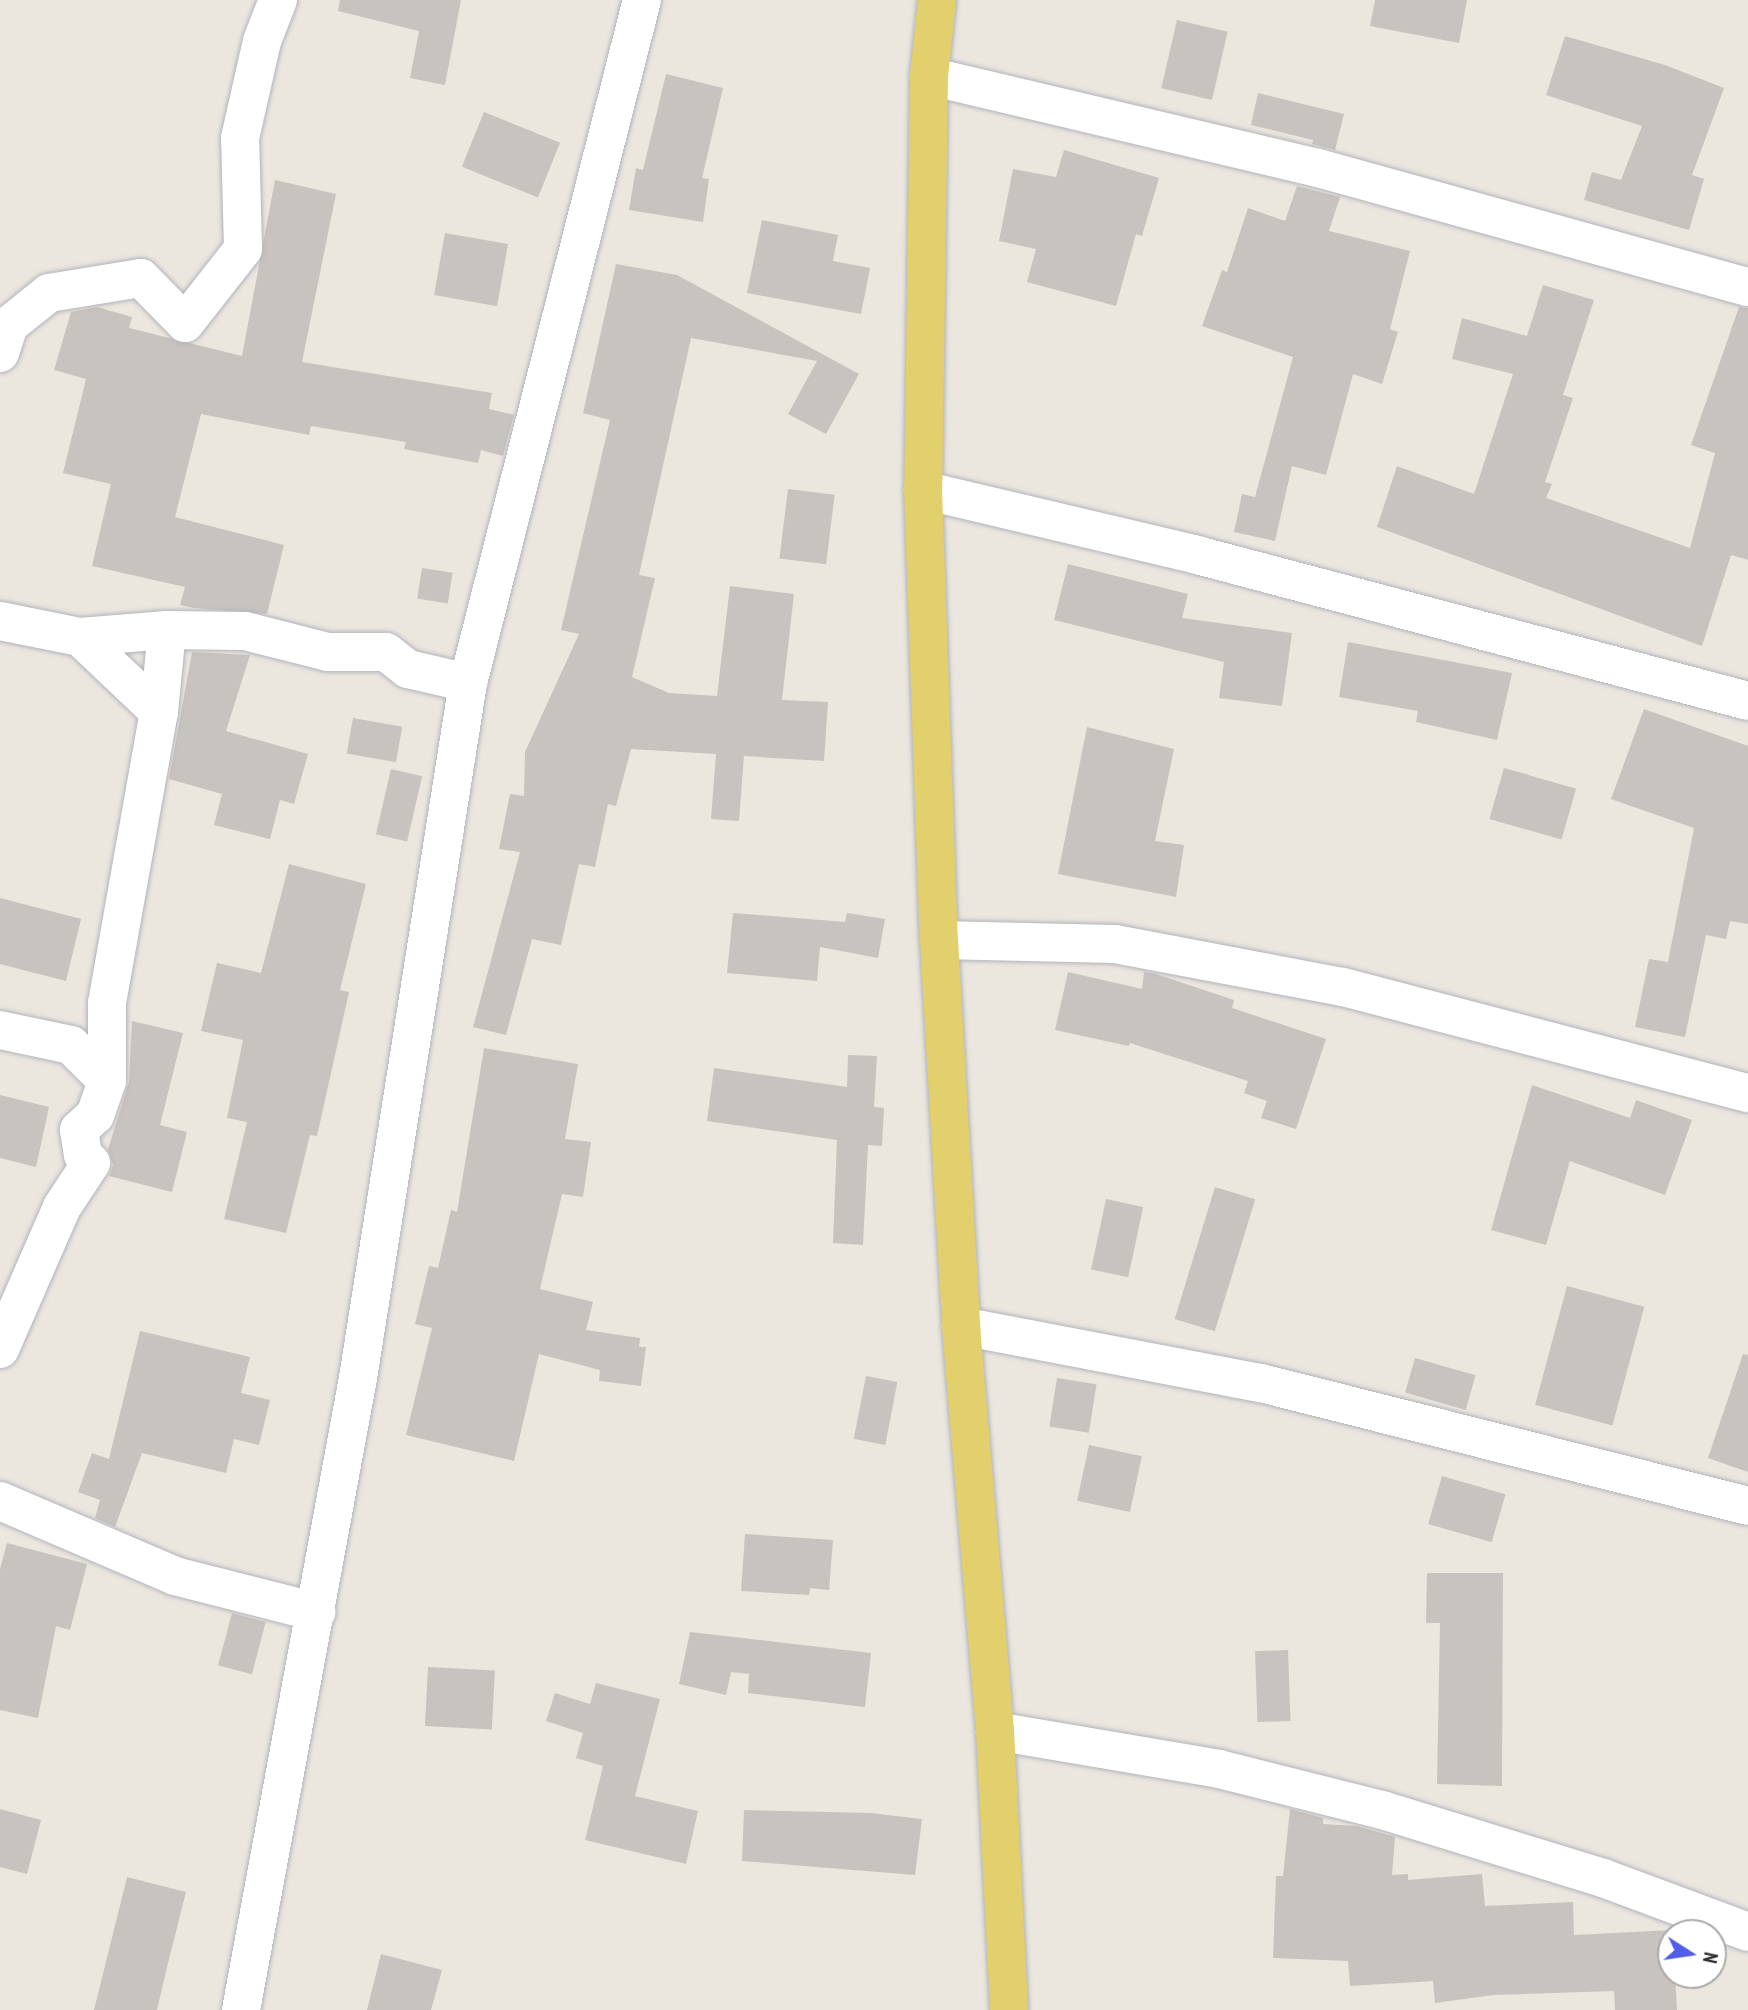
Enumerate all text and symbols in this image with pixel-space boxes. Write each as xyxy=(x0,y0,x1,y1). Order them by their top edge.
north arrow xyxy=(1657,1919,1727,1989)
text: N xyxy=(1698,1950,1723,1965)

